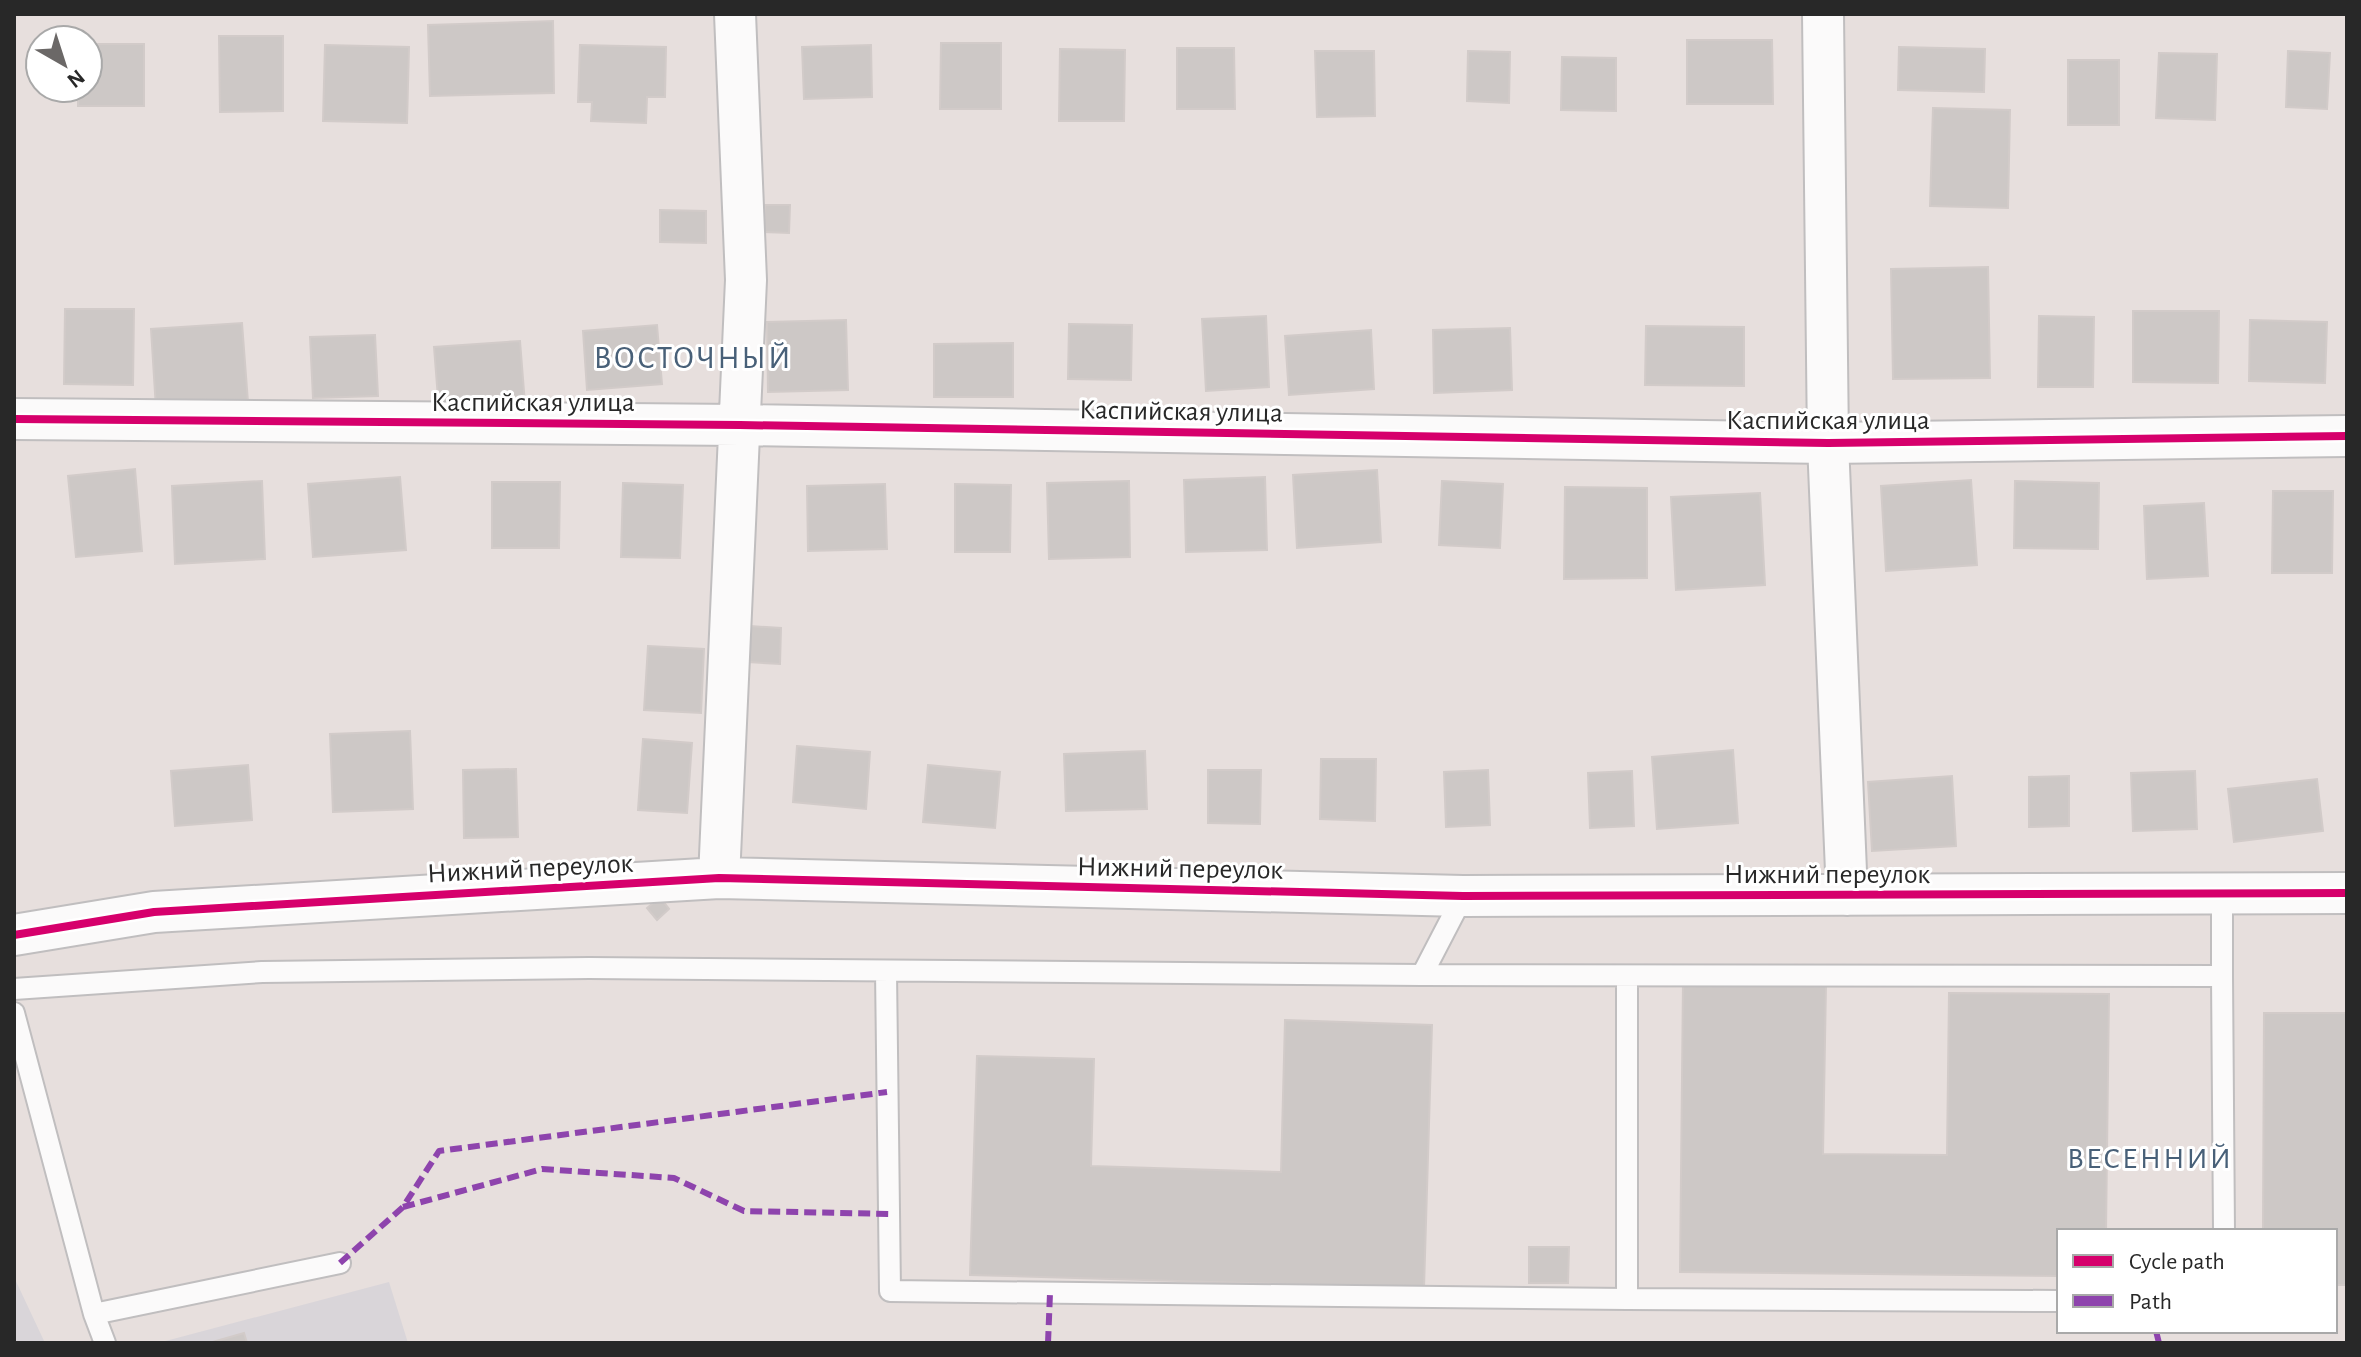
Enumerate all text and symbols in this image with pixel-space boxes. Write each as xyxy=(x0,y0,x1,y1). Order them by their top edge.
north arrow xyxy=(24,24,104,104)
text: N xyxy=(63,65,89,92)
district label: ВОСТОЧНЫЙ xyxy=(593,342,793,374)
street label: Каспийская улица xyxy=(431,389,635,417)
street label: Каспийская улица xyxy=(1079,396,1283,428)
street label: Каспийская улица xyxy=(1726,407,1930,435)
street label: Нижний переулок xyxy=(426,850,634,888)
street label: Нижний переулок xyxy=(1077,853,1284,885)
street label: Нижний переулок xyxy=(1724,861,1930,889)
district label: ВЕСЕННИЙ xyxy=(2067,1143,2233,1174)
legend xyxy=(2057,1229,2337,1333)
text: Cycle path xyxy=(2129,1250,2225,1274)
text: Path xyxy=(2129,1290,2172,1314)

